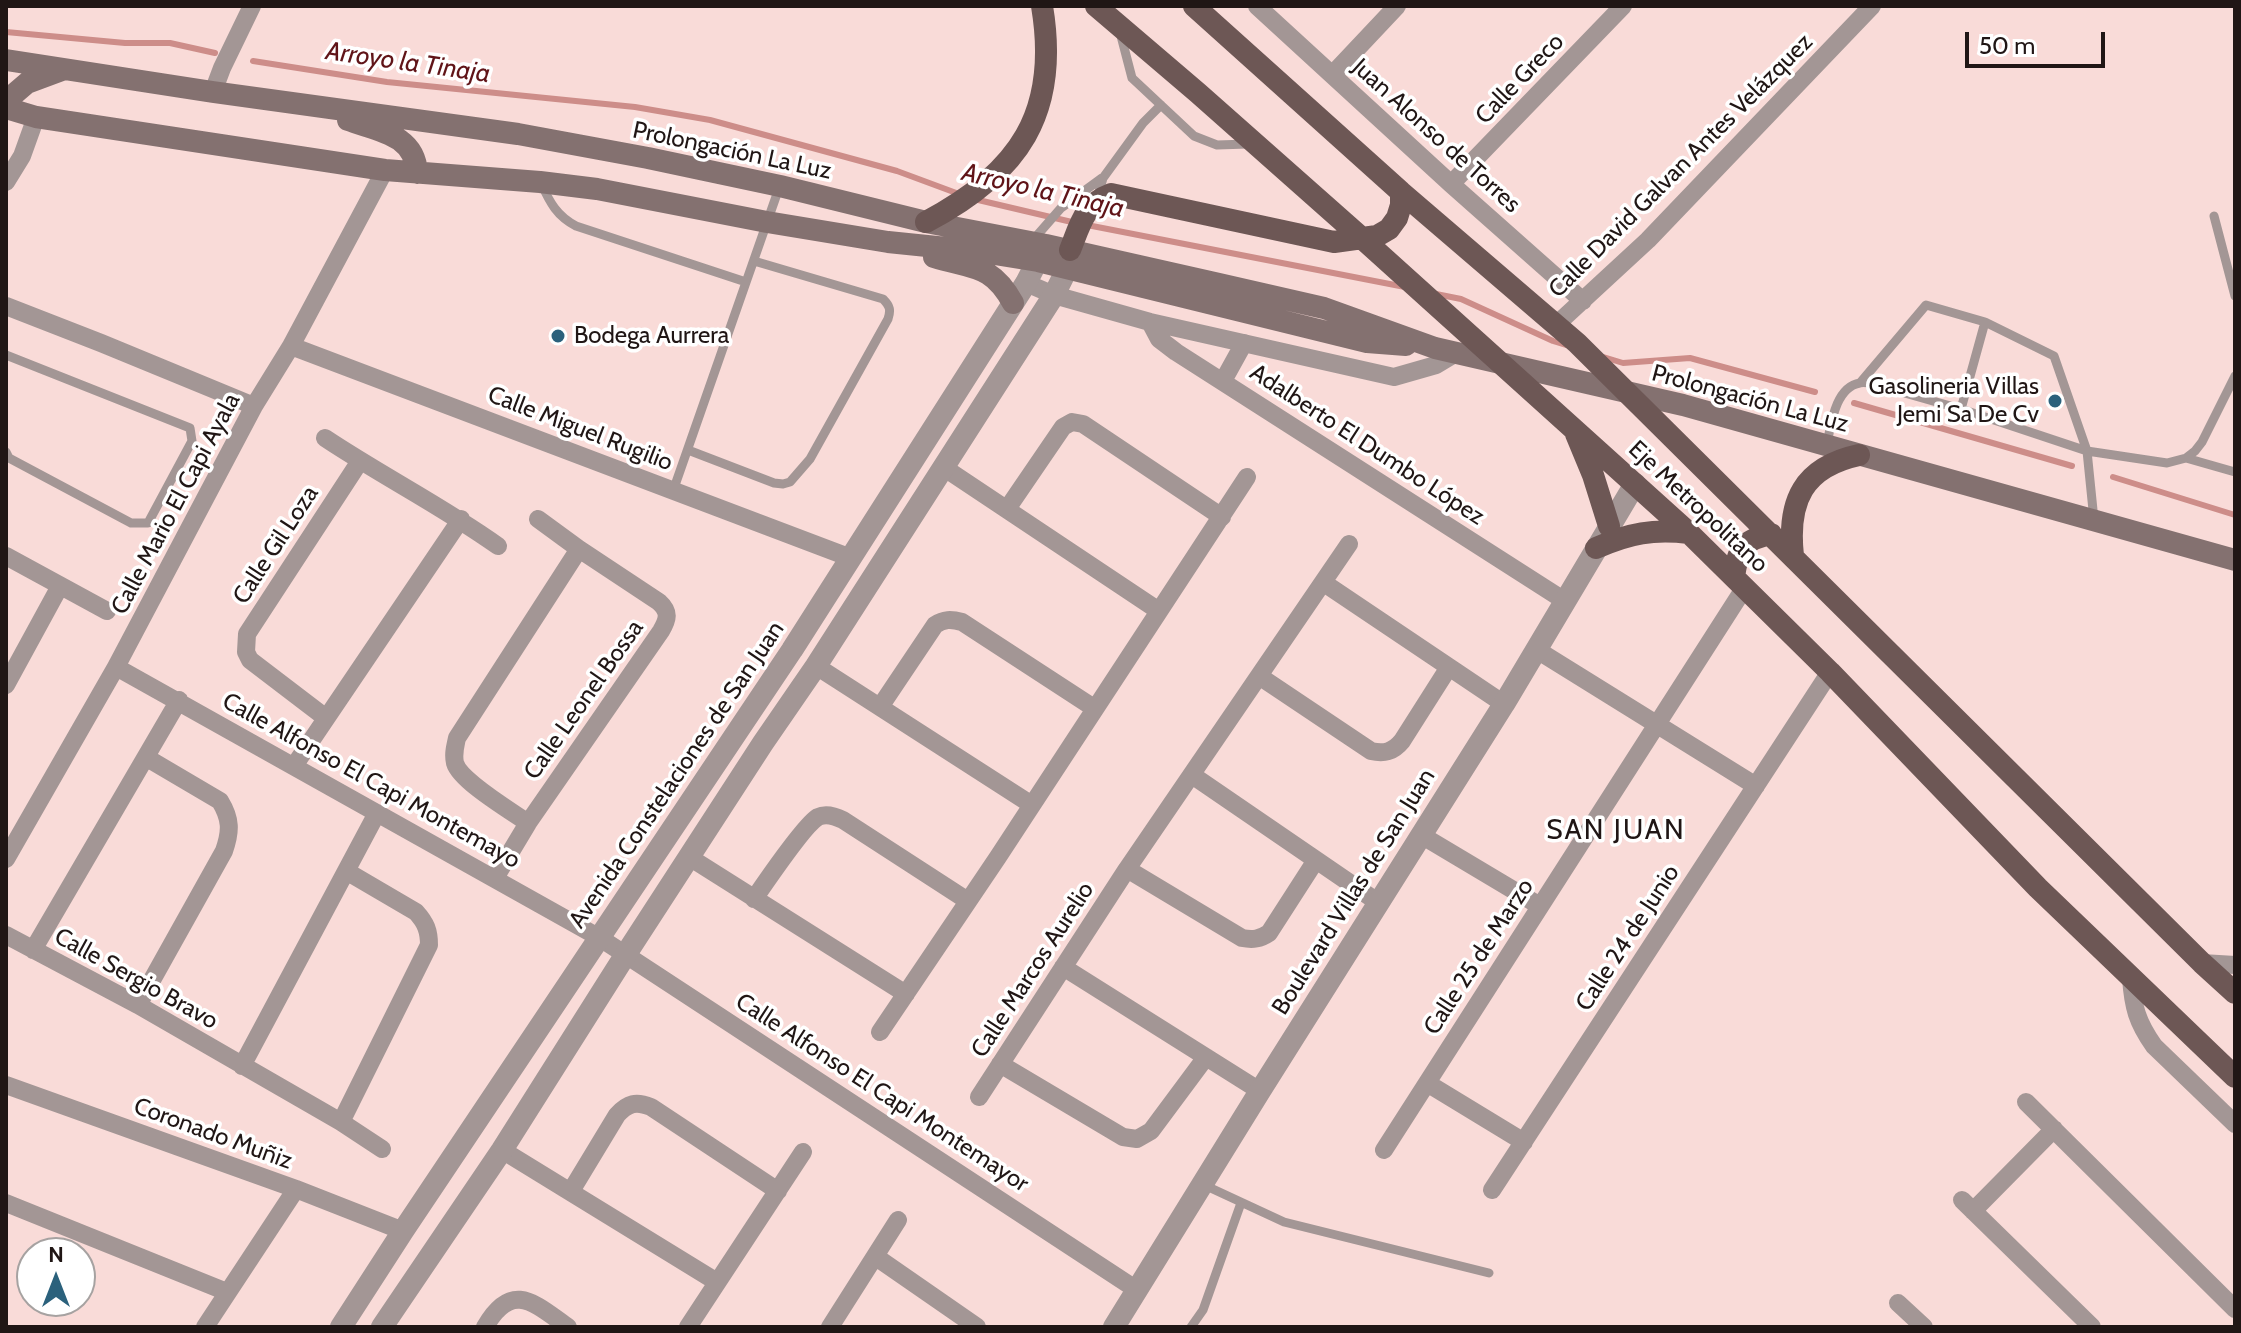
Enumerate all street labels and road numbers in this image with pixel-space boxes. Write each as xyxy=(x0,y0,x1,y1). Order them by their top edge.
street label: Calle Greco xyxy=(1470,28,1570,130)
street label: Calle David Galvan Antes Velázquez xyxy=(1543,28,1819,304)
street label: Juan Alonso de Torres xyxy=(1346,53,1526,219)
street label: Prolongación La Luz xyxy=(630,116,834,186)
street label: Adalberto El Dumbo López xyxy=(1244,358,1490,532)
street label: Prolongación La Luz xyxy=(1649,359,1851,439)
street label: Calle Miguel Rugilio xyxy=(484,381,676,477)
street label: Calle Mario El Capi Ayala xyxy=(105,388,247,620)
street label: Eje Metropolitano xyxy=(1622,435,1774,579)
street label: Calle Gil Loza xyxy=(227,481,325,609)
street label: Calle Leonel Bossa xyxy=(518,615,650,785)
street label: Avenida Constelaciones de San Juan xyxy=(563,616,791,934)
street label: Calle Alfonso El Capi Montemayo xyxy=(217,687,525,875)
street label: Boulevard Villas de San Juan xyxy=(1266,764,1442,1020)
street label: Calle 24 de Junio xyxy=(1570,860,1686,1016)
street label: Calle 25 de Marzo xyxy=(1418,874,1540,1040)
street label: Calle Marcos Aurelio xyxy=(966,877,1100,1063)
street label: Calle Sergio Bravo xyxy=(49,922,223,1036)
street label: Calle Alfonso El Capi Montemayor xyxy=(730,987,1034,1199)
street label: Coronado Muñiz xyxy=(130,1092,296,1176)

